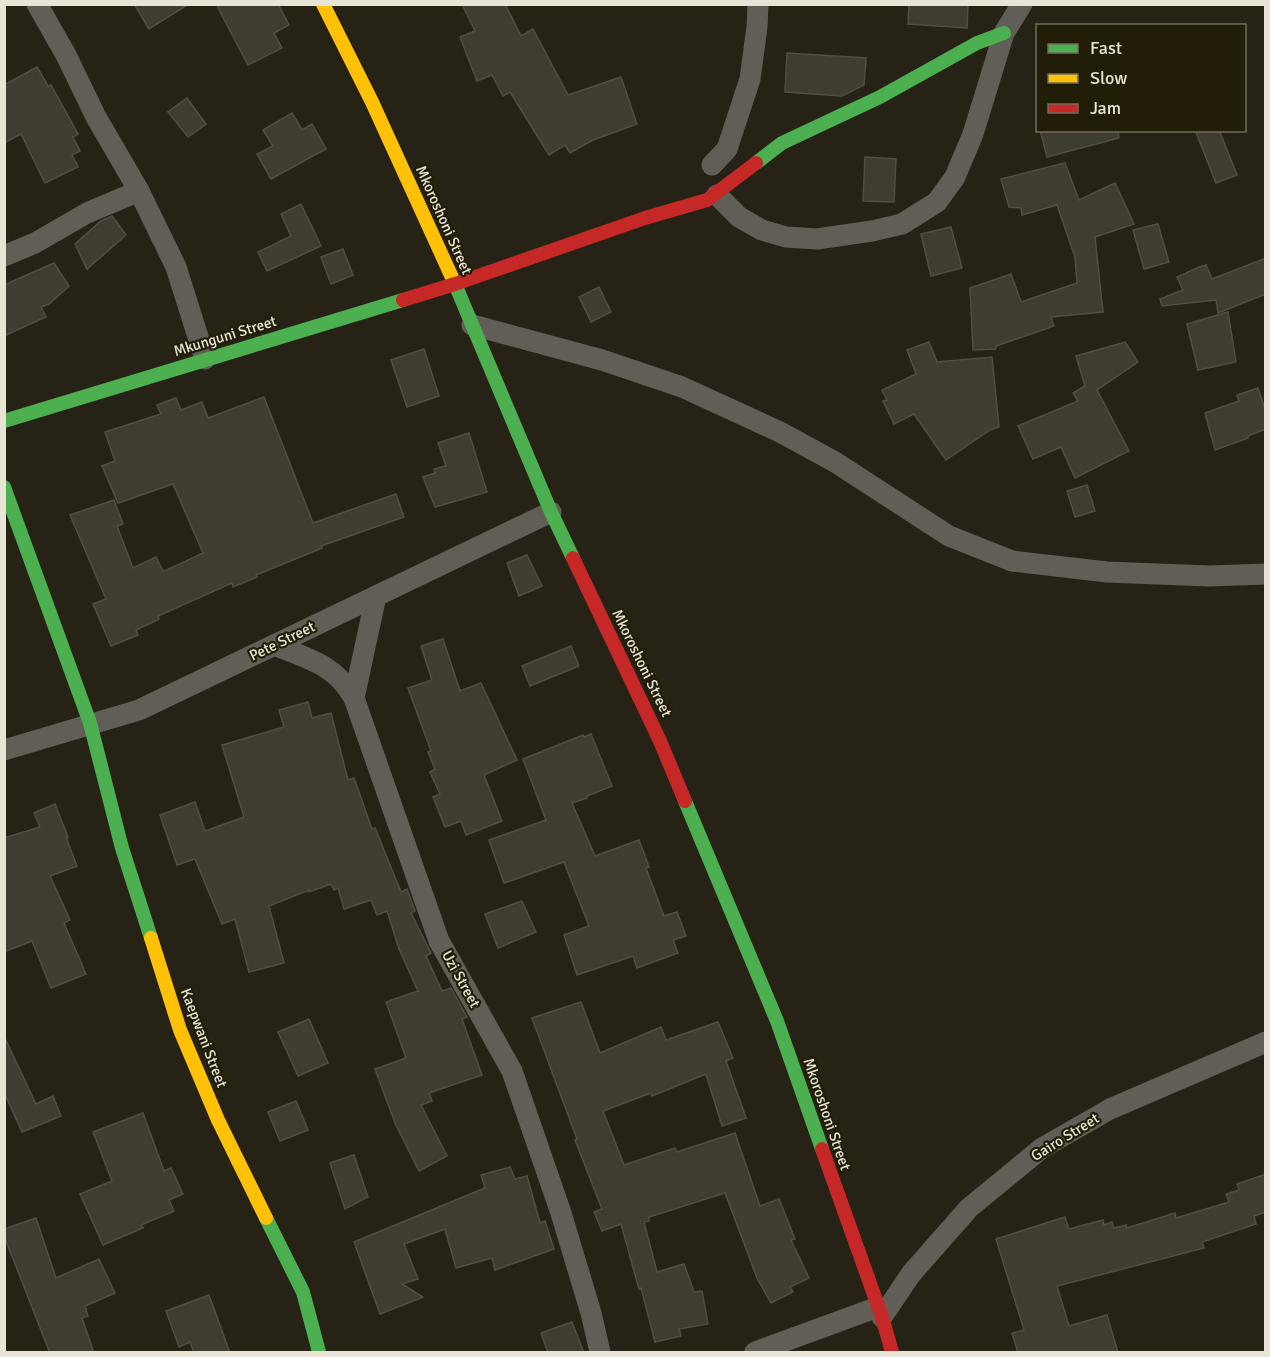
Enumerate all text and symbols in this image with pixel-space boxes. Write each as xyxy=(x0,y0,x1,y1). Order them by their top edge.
legend xyxy=(1036,24,1246,132)
text: Fast xyxy=(1090,37,1122,59)
text: Slow xyxy=(1090,67,1127,89)
text: Jam xyxy=(1090,97,1121,119)
street label: Mkoroshoni Street xyxy=(412,163,476,277)
street label: Mkunguni Street xyxy=(171,312,279,360)
street label: Mkoroshoni Street xyxy=(608,606,676,720)
street label: Pete Street xyxy=(246,617,318,665)
street label: Uzi Street xyxy=(438,947,484,1011)
street label: Kaepwani Street xyxy=(177,986,231,1090)
street label: Mkoroshoni Street xyxy=(799,1056,855,1172)
street label: Gairo Street xyxy=(1028,1109,1102,1165)

